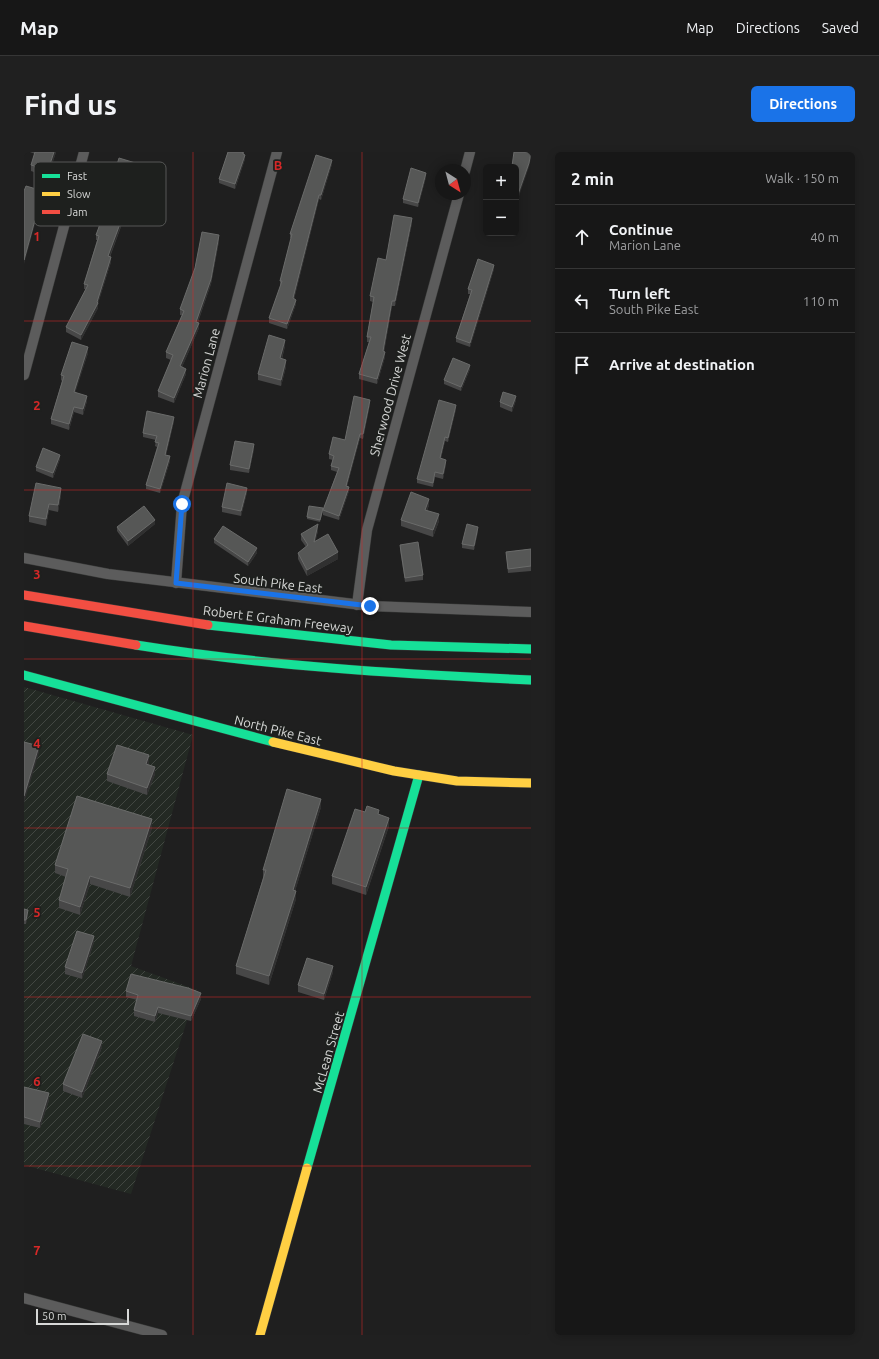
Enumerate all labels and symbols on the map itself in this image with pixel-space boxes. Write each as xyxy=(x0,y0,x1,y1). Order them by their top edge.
text: B xyxy=(274,158,283,172)
legend xyxy=(34,162,166,226)
north arrow xyxy=(435,164,471,200)
text: Fast xyxy=(67,170,88,182)
text: Slow xyxy=(67,188,91,200)
text: Jam xyxy=(67,206,88,218)
text: 1 xyxy=(33,229,41,243)
street label: Marion Lane xyxy=(190,326,222,400)
street label: Sherwood Drive West xyxy=(367,332,413,458)
text: 2 xyxy=(33,398,41,412)
route start xyxy=(173,495,191,513)
text: 3 xyxy=(33,567,41,581)
street label: South Pike East xyxy=(233,571,323,595)
route end xyxy=(361,597,379,615)
street label: Robert E Graham Freeway xyxy=(202,603,354,635)
street label: North Pike East xyxy=(233,712,323,748)
text: 4 xyxy=(33,736,41,750)
text: 5 xyxy=(33,905,41,919)
street label: McLean Street xyxy=(310,1009,346,1095)
text: 6 xyxy=(33,1074,41,1088)
text: 7 xyxy=(33,1243,41,1257)
scale bar xyxy=(36,1307,129,1326)

